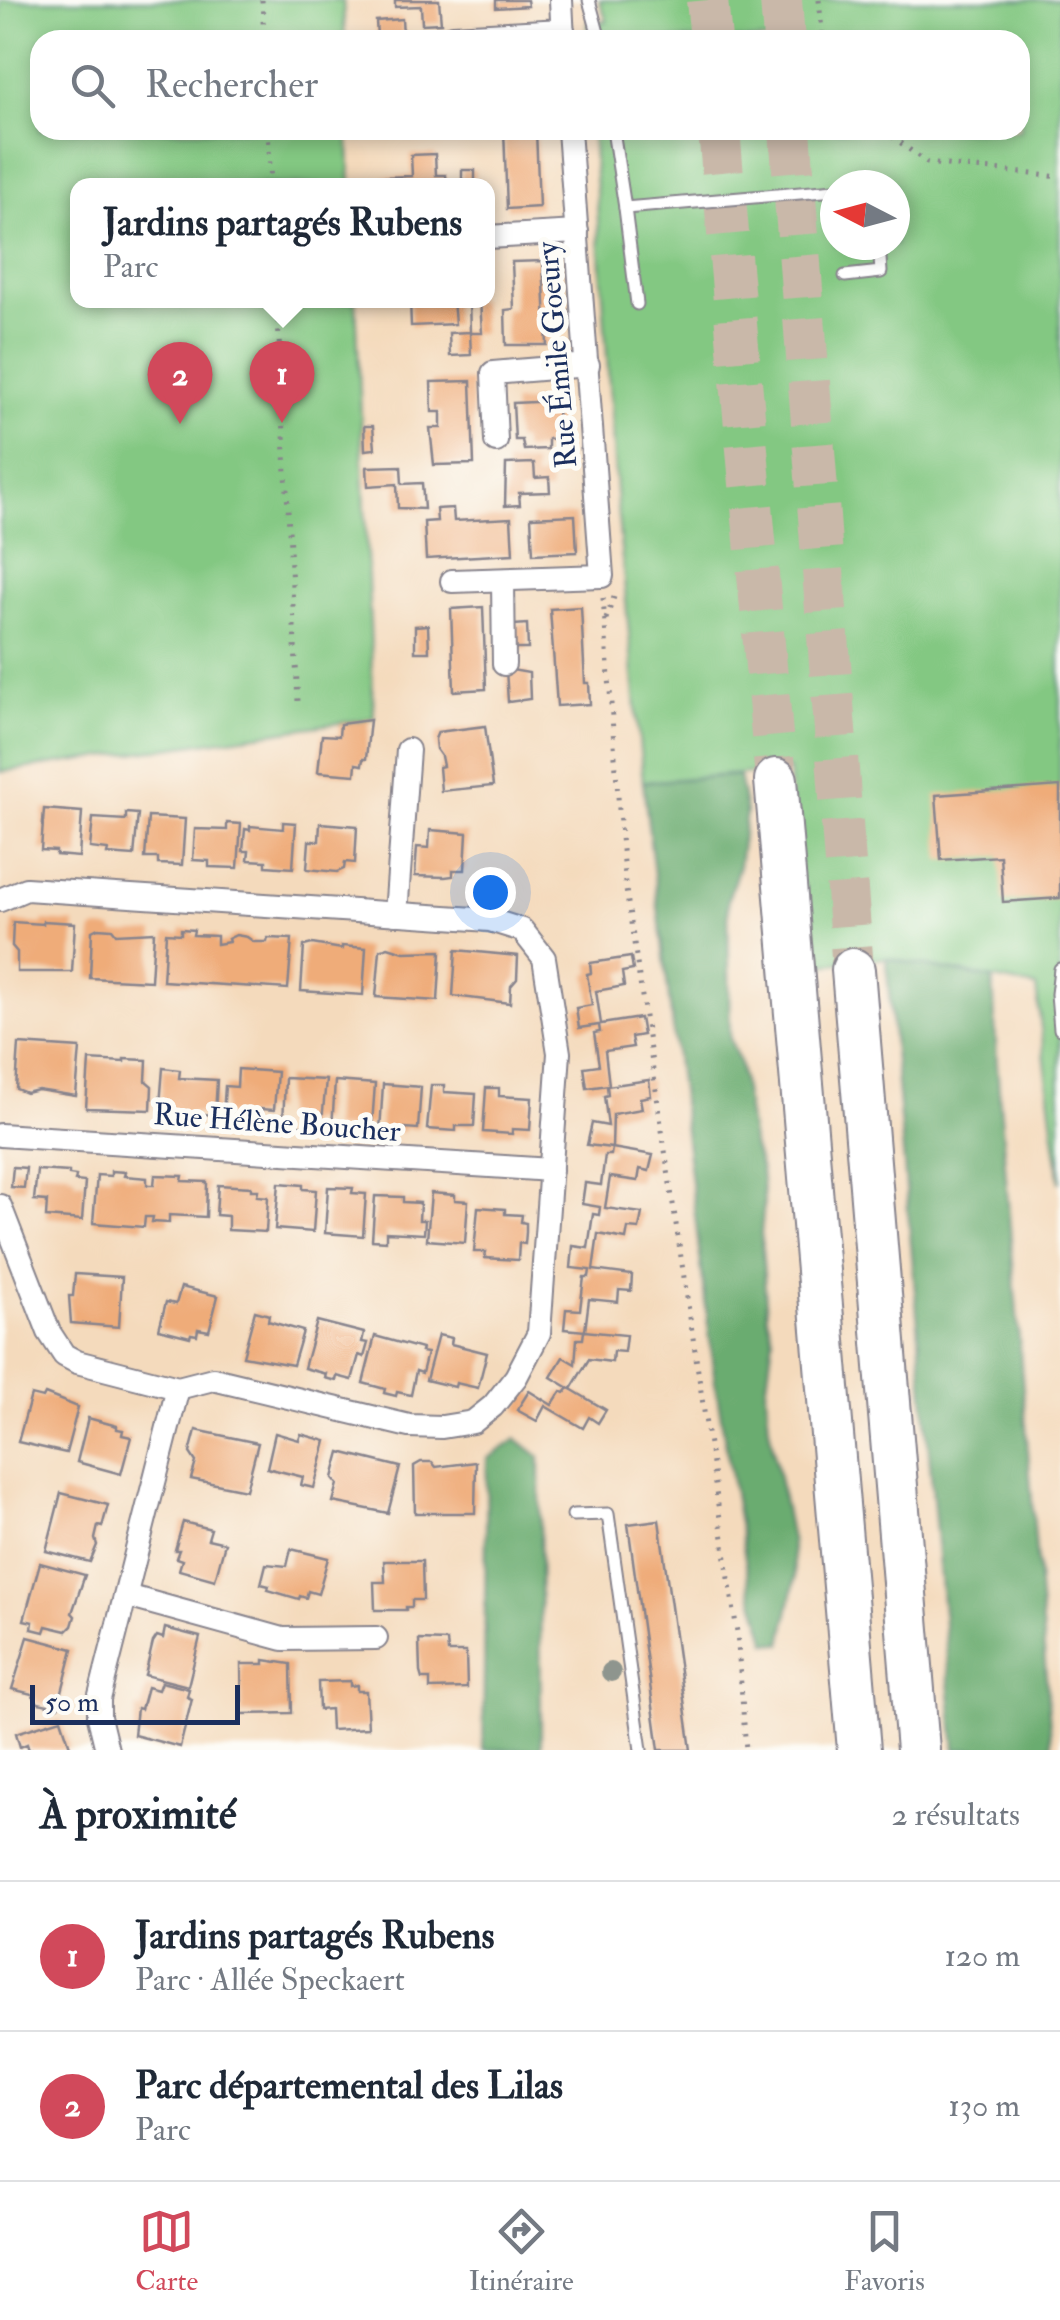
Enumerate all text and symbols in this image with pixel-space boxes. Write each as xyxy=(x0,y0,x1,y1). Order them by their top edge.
search box xyxy=(30,30,1030,140)
icon: search xyxy=(65,58,120,113)
text: Rechercher xyxy=(145,61,318,109)
north arrow xyxy=(820,170,910,260)
popup xyxy=(70,178,495,308)
text: Jardins partagés Rubens xyxy=(103,199,462,247)
street label: Rue Émile Goeury xyxy=(528,240,585,470)
text: Parc xyxy=(103,247,159,287)
pin: 1 xyxy=(250,340,314,423)
pin: 2 xyxy=(148,342,212,424)
your location xyxy=(465,867,516,918)
street label: Rue Hélène Boucher xyxy=(152,1096,402,1150)
scale bar xyxy=(30,1680,240,1724)
text: 50 m xyxy=(45,1685,99,1720)
text: À proximité xyxy=(40,1789,236,1841)
text: 2 résultats xyxy=(891,1795,1020,1835)
text: Jardins partagés Rubens xyxy=(135,1912,495,1960)
text: 1 xyxy=(67,1936,78,1976)
text: 120 m xyxy=(944,1936,1020,1976)
text: Parc · Allée Speckaert xyxy=(135,1960,405,2000)
text: Parc départemental des Lilas xyxy=(135,2062,563,2110)
text: 2 xyxy=(64,2086,81,2126)
text: 130 m xyxy=(948,2086,1020,2126)
text: Parc xyxy=(135,2110,191,2150)
tab: Carte xyxy=(135,2204,198,2299)
tab: Itinéraire xyxy=(469,2204,574,2299)
tab: Favoris xyxy=(844,2204,925,2299)

